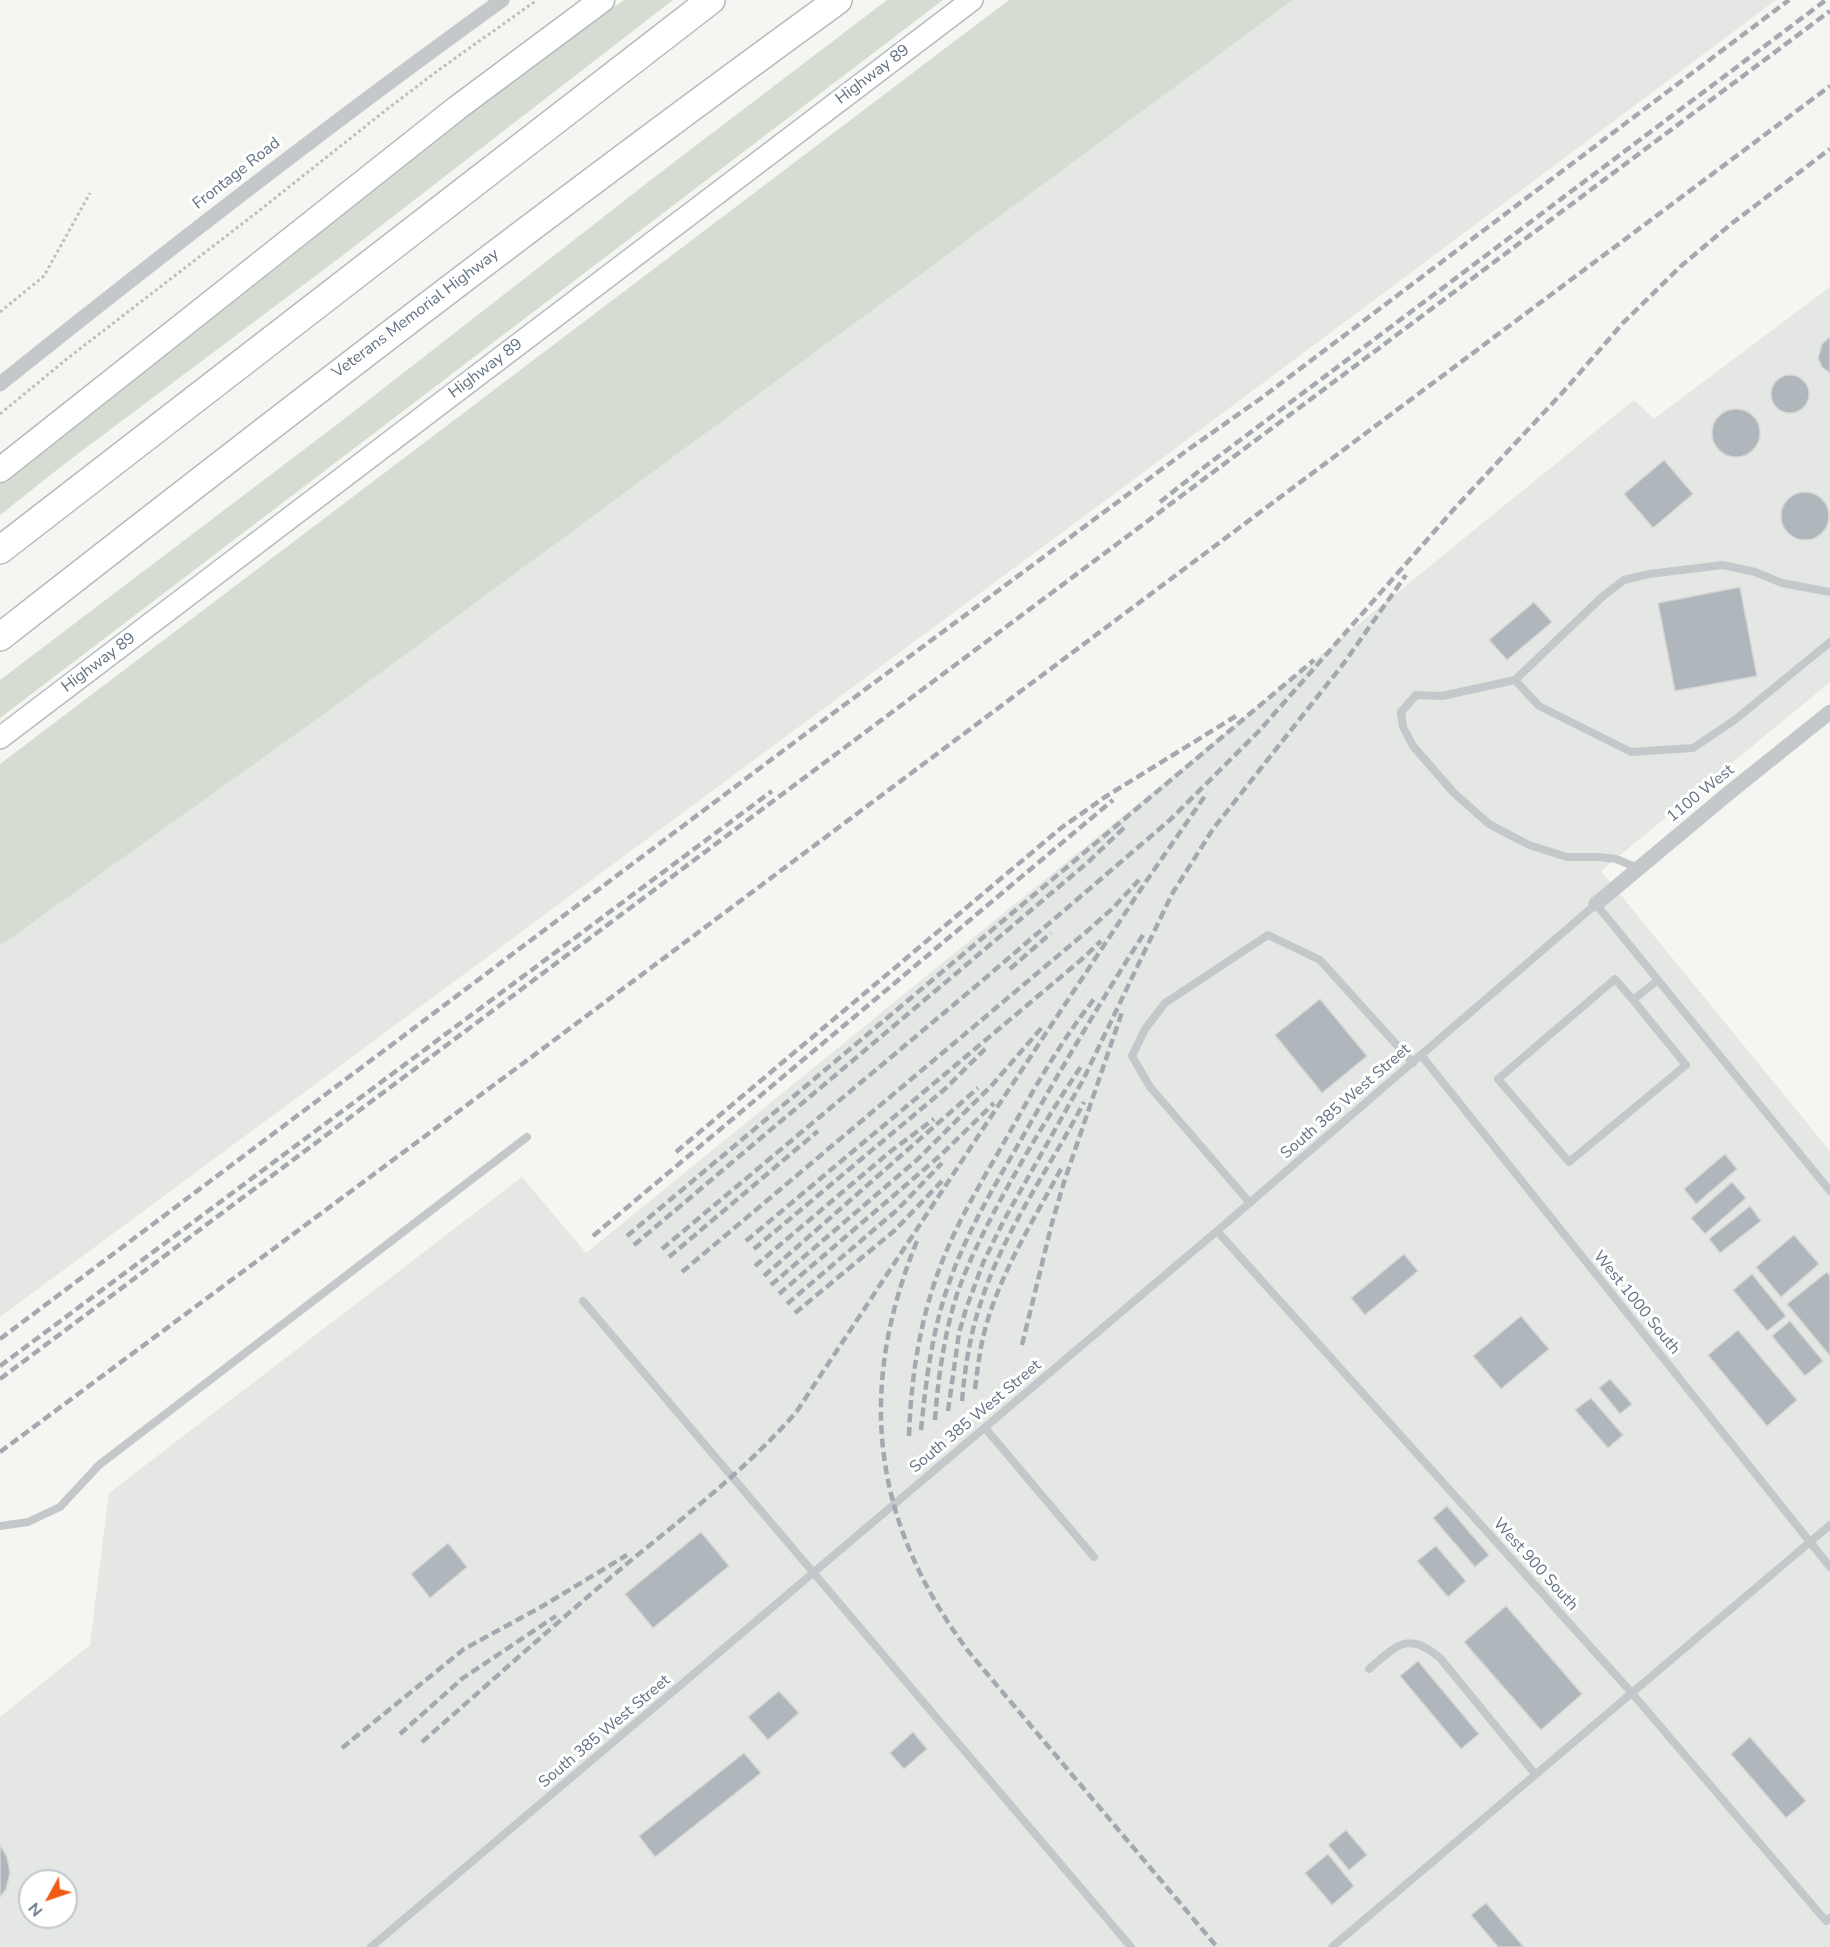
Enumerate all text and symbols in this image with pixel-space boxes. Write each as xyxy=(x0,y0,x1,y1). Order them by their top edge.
street label: Highway 89 xyxy=(832,41,914,109)
street label: Frontage Road xyxy=(190,134,284,214)
street label: Veterans Memorial Highway xyxy=(329,245,503,383)
street label: Highway 89 xyxy=(445,335,527,403)
street label: Highway 89 xyxy=(58,629,140,697)
street label: 1100 West xyxy=(1664,761,1738,827)
street label: South 385 West Street xyxy=(1277,1040,1415,1164)
street label: West 1000 South xyxy=(1588,1247,1684,1359)
street label: South 385 West Street xyxy=(906,1356,1046,1478)
street label: West 900 South xyxy=(1488,1515,1582,1615)
street label: South 385 West Street xyxy=(535,1671,675,1793)
north arrow xyxy=(18,1869,78,1929)
text: N xyxy=(23,1898,48,1921)

